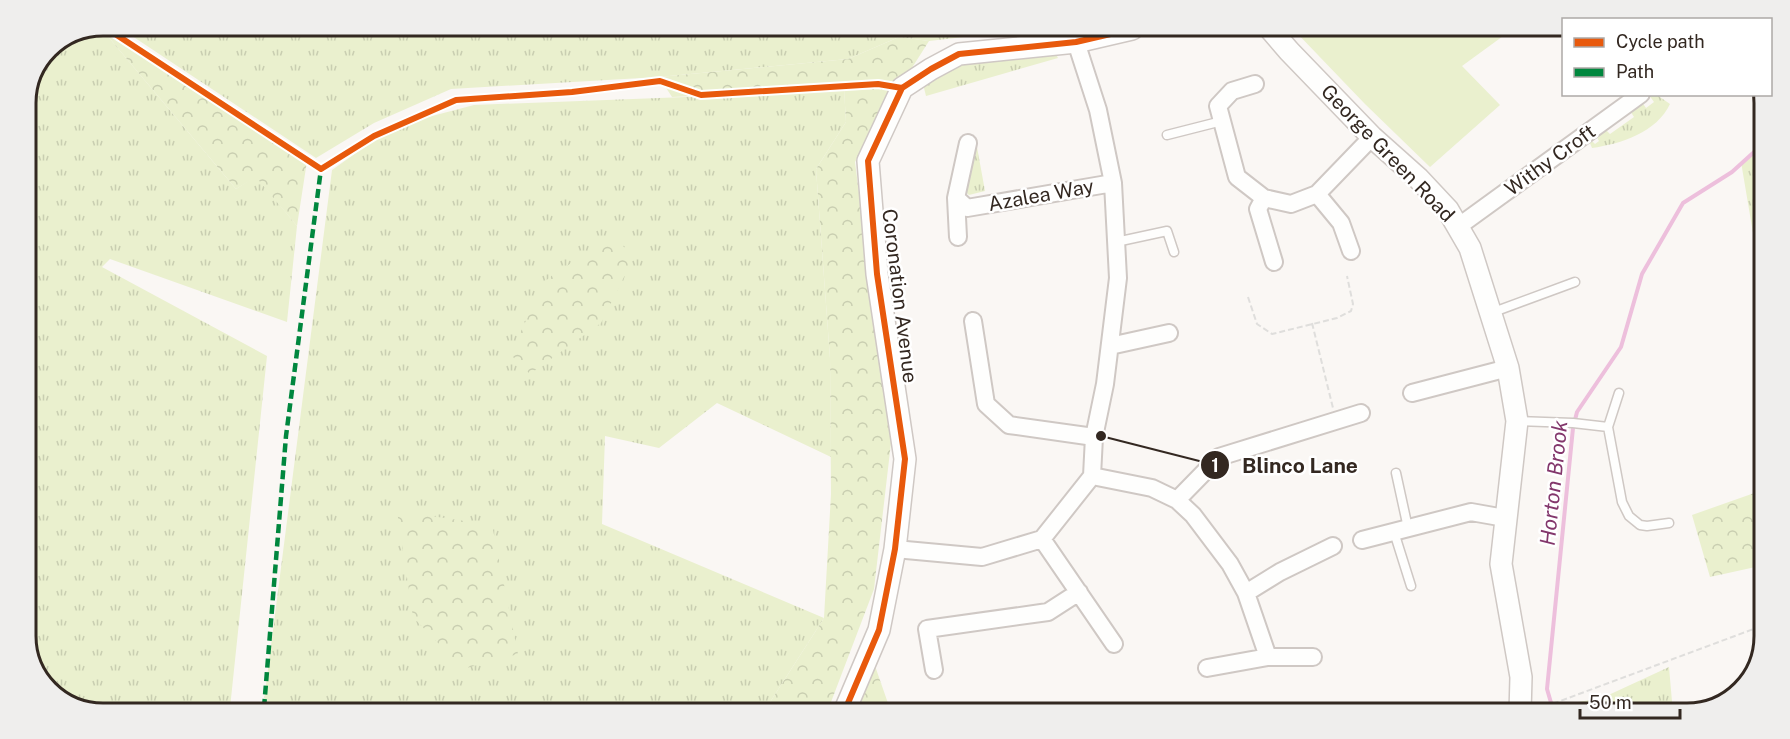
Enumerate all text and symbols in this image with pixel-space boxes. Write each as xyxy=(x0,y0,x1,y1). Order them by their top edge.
legend xyxy=(1562,18,1772,96)
text: Cycle path xyxy=(1616,31,1705,52)
text: Path xyxy=(1616,61,1654,82)
street label: George Green Road xyxy=(1316,79,1460,227)
street label: Withy Croft xyxy=(1500,119,1600,201)
street label: Azalea Way xyxy=(986,174,1096,216)
street label: Coronation Avenue xyxy=(877,208,923,384)
water label: Horton Brook xyxy=(1535,419,1573,547)
callout: Blinco Lane xyxy=(1200,446,1370,485)
text: Blinco Lane xyxy=(1242,453,1358,478)
text: 1 xyxy=(1211,455,1219,476)
scale bar xyxy=(1580,682,1680,720)
text: 50 m xyxy=(1589,692,1632,713)

